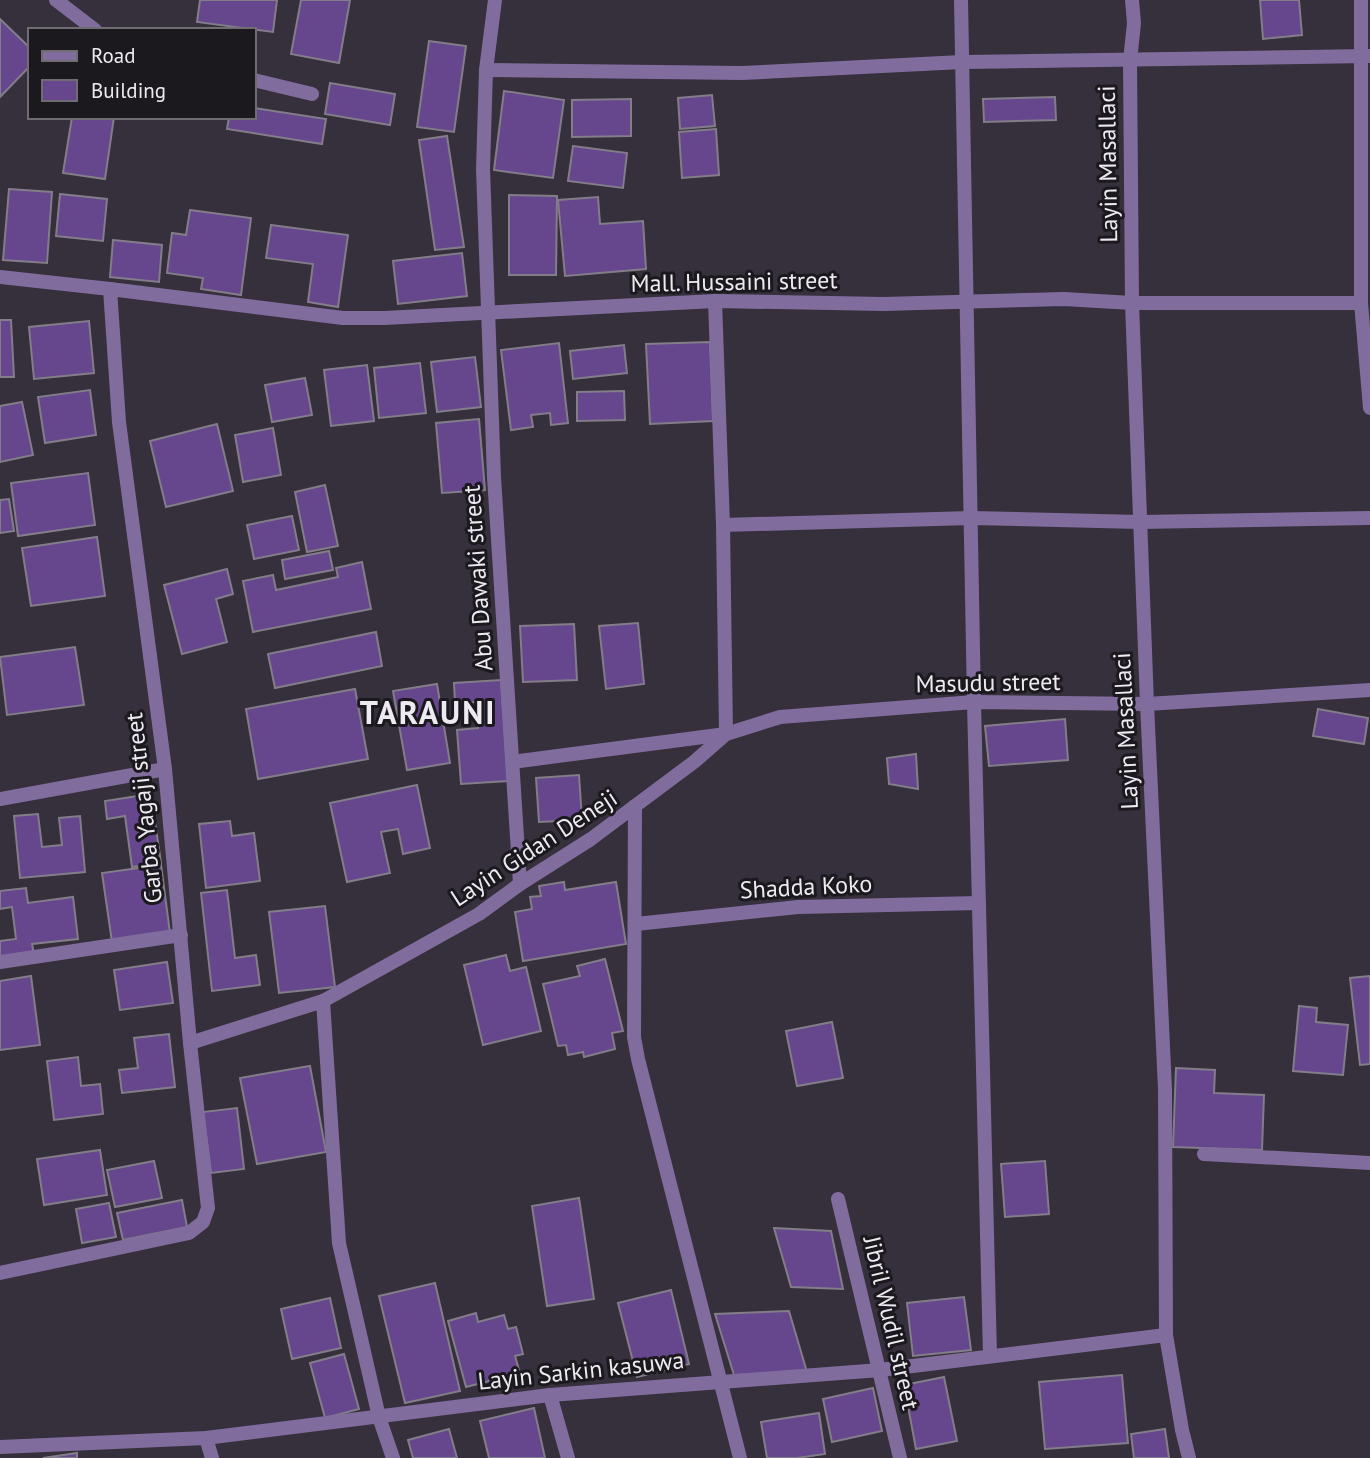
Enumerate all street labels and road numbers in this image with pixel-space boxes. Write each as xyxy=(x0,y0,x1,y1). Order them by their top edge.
street label: Layin Masallaci xyxy=(1091,85,1124,243)
street label: Mall. Hussaini street xyxy=(630,264,838,299)
street label: Abu Dawaki street xyxy=(456,484,499,672)
street label: Layin Masallaci xyxy=(1106,652,1145,810)
street label: Masudu street xyxy=(915,666,1061,699)
street label: Garba Yagaji street xyxy=(118,711,169,905)
street label: Layin Gidan Deneji xyxy=(445,782,623,913)
street label: Shadda Koko xyxy=(739,868,873,905)
street label: Jibril Wudil street xyxy=(856,1232,927,1413)
street label: Layin Sarkin kasuwa xyxy=(476,1344,686,1397)

